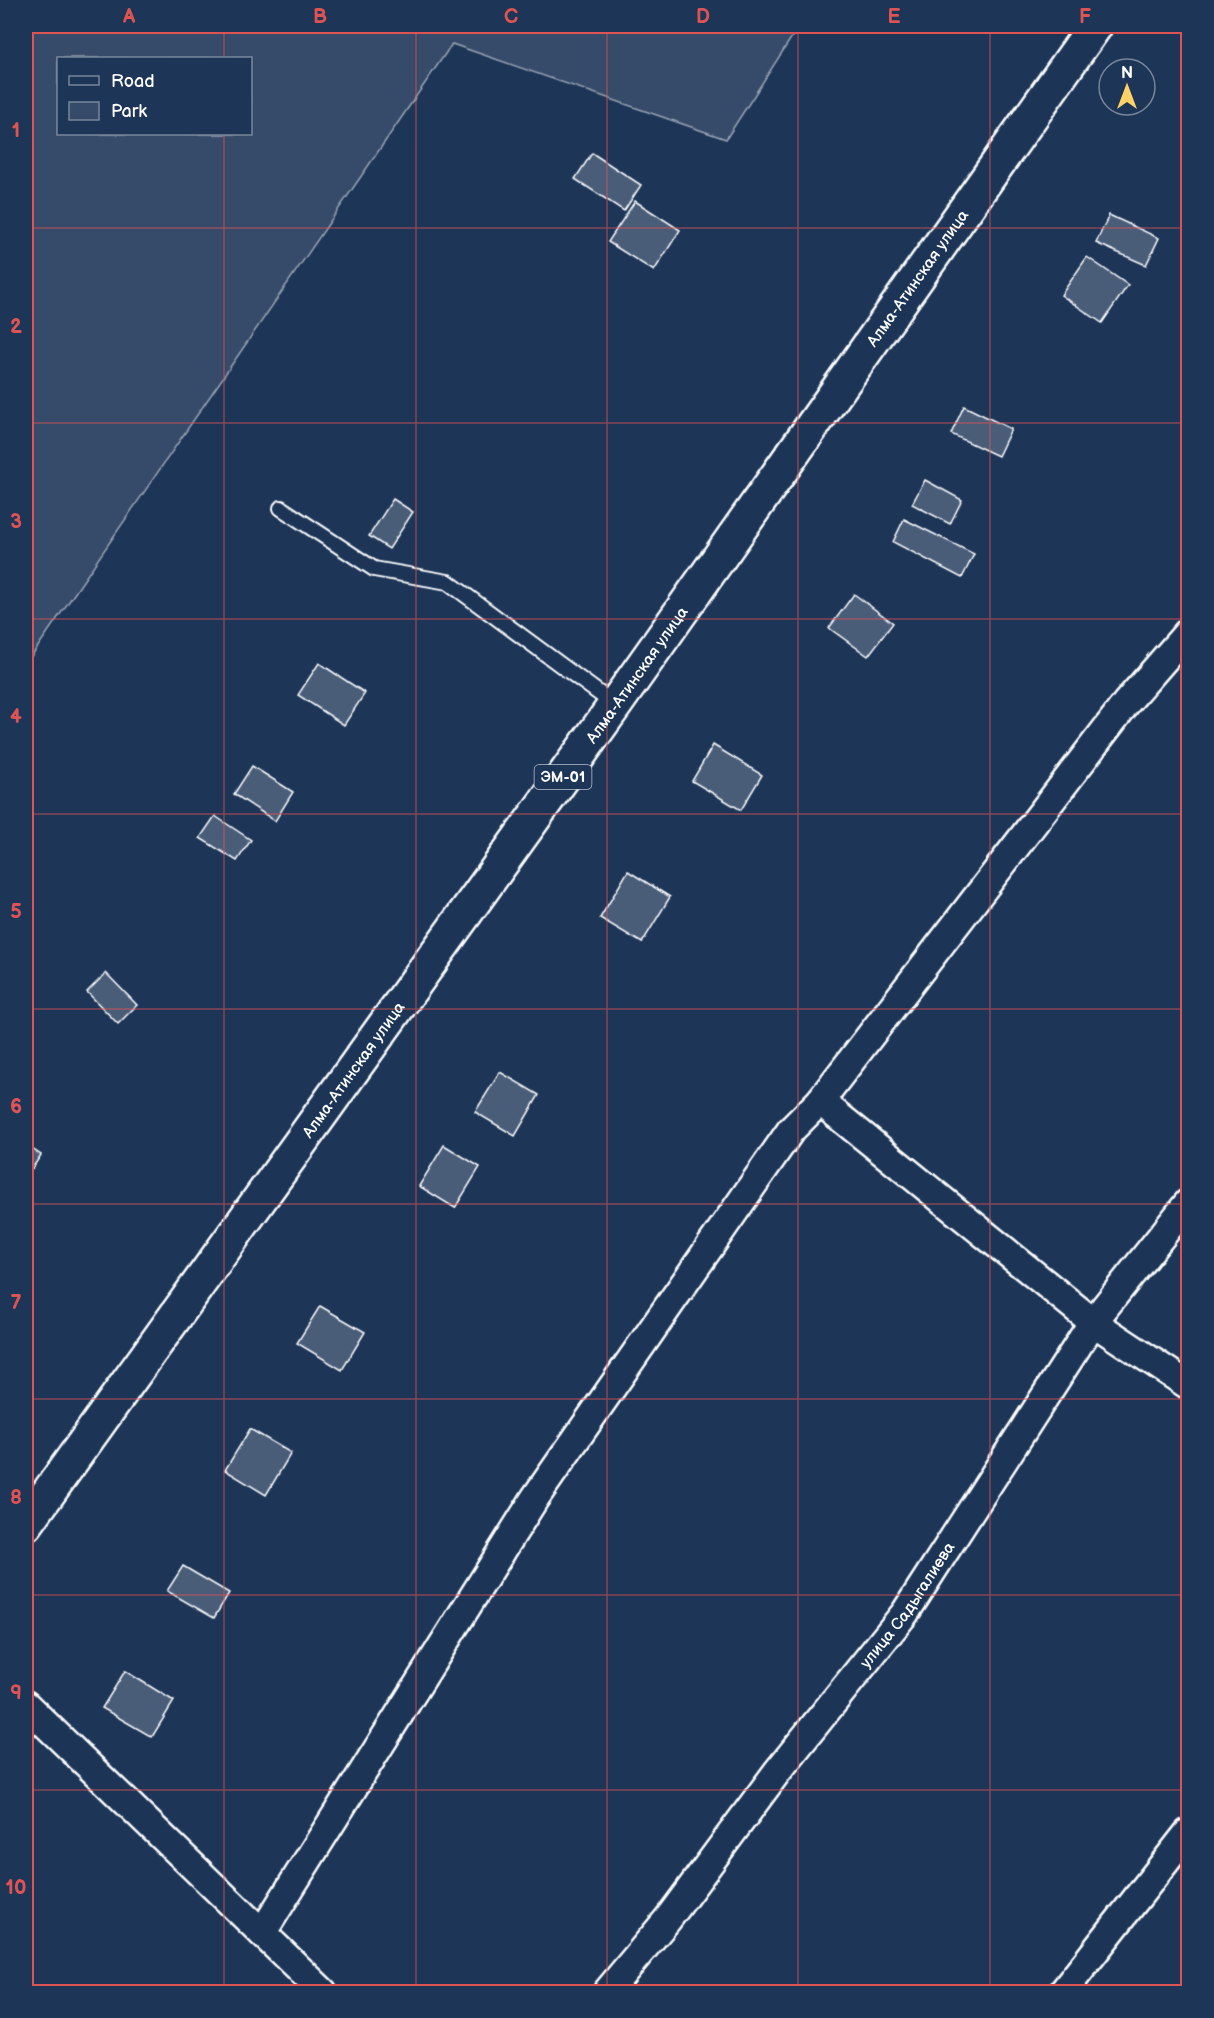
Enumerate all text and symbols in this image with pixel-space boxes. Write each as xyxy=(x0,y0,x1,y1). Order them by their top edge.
text: A xyxy=(122,5,136,29)
text: B xyxy=(313,5,327,29)
text: C xyxy=(504,5,518,29)
text: D xyxy=(696,5,710,29)
text: E xyxy=(888,5,901,29)
text: F xyxy=(1079,5,1091,29)
legend xyxy=(57,57,252,135)
north arrow xyxy=(1097,57,1157,117)
text: N xyxy=(1121,64,1133,83)
text: Road xyxy=(111,71,155,92)
text: Park xyxy=(111,101,147,122)
text: 1 xyxy=(12,119,20,143)
street label: Алма-Атинская улица xyxy=(863,206,973,351)
text: 2 xyxy=(10,315,22,339)
text: 3 xyxy=(10,510,22,534)
street label: Алма-Атинская улица xyxy=(582,603,693,748)
text: 4 xyxy=(10,705,22,729)
road number: ЭМ-01 xyxy=(534,765,592,789)
text: 5 xyxy=(10,900,22,924)
street label: Алма-Атинская улица xyxy=(298,998,410,1143)
text: 6 xyxy=(10,1095,22,1119)
text: 7 xyxy=(10,1291,22,1315)
text: 8 xyxy=(10,1486,22,1510)
street label: улица Садыгалиева xyxy=(856,1539,960,1672)
text: 9 xyxy=(10,1681,22,1705)
text: 10 xyxy=(6,1876,26,1900)

